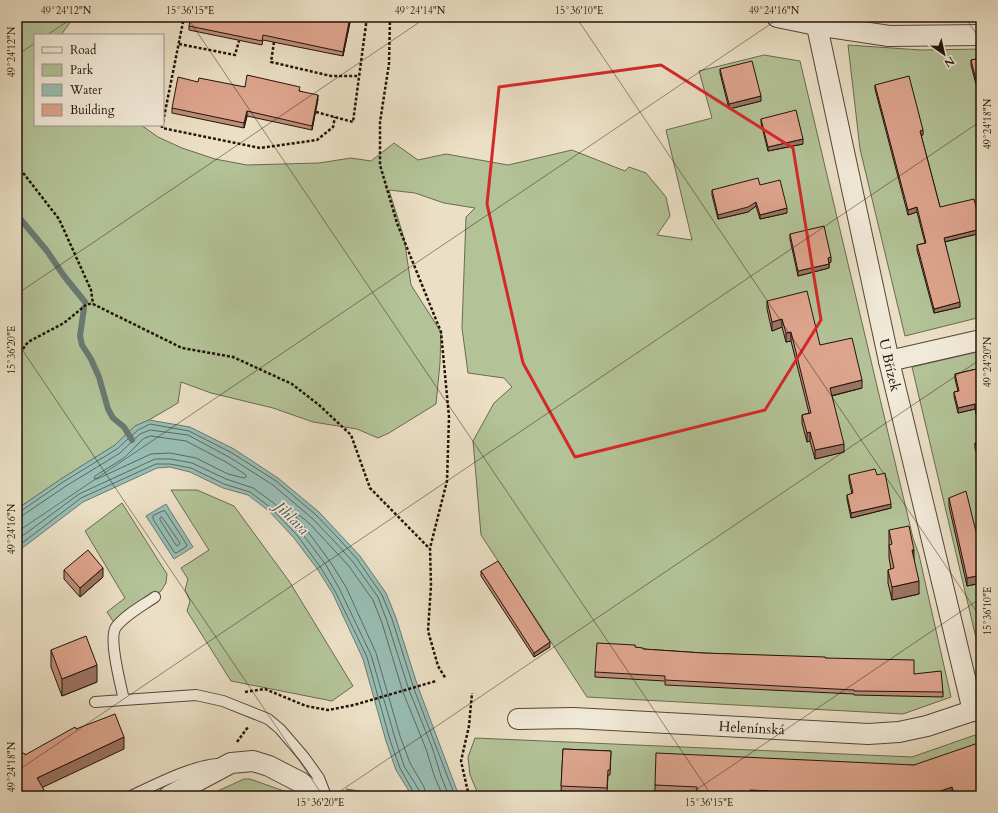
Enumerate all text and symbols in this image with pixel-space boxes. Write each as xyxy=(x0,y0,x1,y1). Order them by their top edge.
text: 49°24'12"N xyxy=(41,4,92,18)
text: 15°36'15"E xyxy=(166,4,214,18)
text: 49°24'14"N xyxy=(395,4,446,18)
text: 15°36'10"E xyxy=(555,4,603,18)
text: 49°24'16"N xyxy=(749,4,800,18)
text: 49°24'12"N xyxy=(5,26,19,77)
legend xyxy=(34,34,164,126)
north arrow xyxy=(924,34,964,74)
text: Road xyxy=(70,42,97,58)
text: N xyxy=(941,53,957,71)
text: Park xyxy=(70,62,94,78)
text: Water xyxy=(69,82,103,98)
text: 49°24'18"N xyxy=(981,98,995,149)
text: Building xyxy=(70,102,115,118)
text: 15°36'20"E xyxy=(5,326,19,374)
text: 49°24'20"N xyxy=(981,336,995,387)
street label: U Břízek xyxy=(874,337,905,394)
water label: Jihlava xyxy=(268,494,313,539)
text: 49°24'16"N xyxy=(5,503,19,554)
text: 15°36'10"E xyxy=(981,587,995,635)
street label: Helenínská xyxy=(718,717,785,739)
text: 49°24'18"N xyxy=(5,741,19,792)
text: 15°36'20"E xyxy=(296,796,344,810)
text: 15°36'15"E xyxy=(685,796,733,810)

